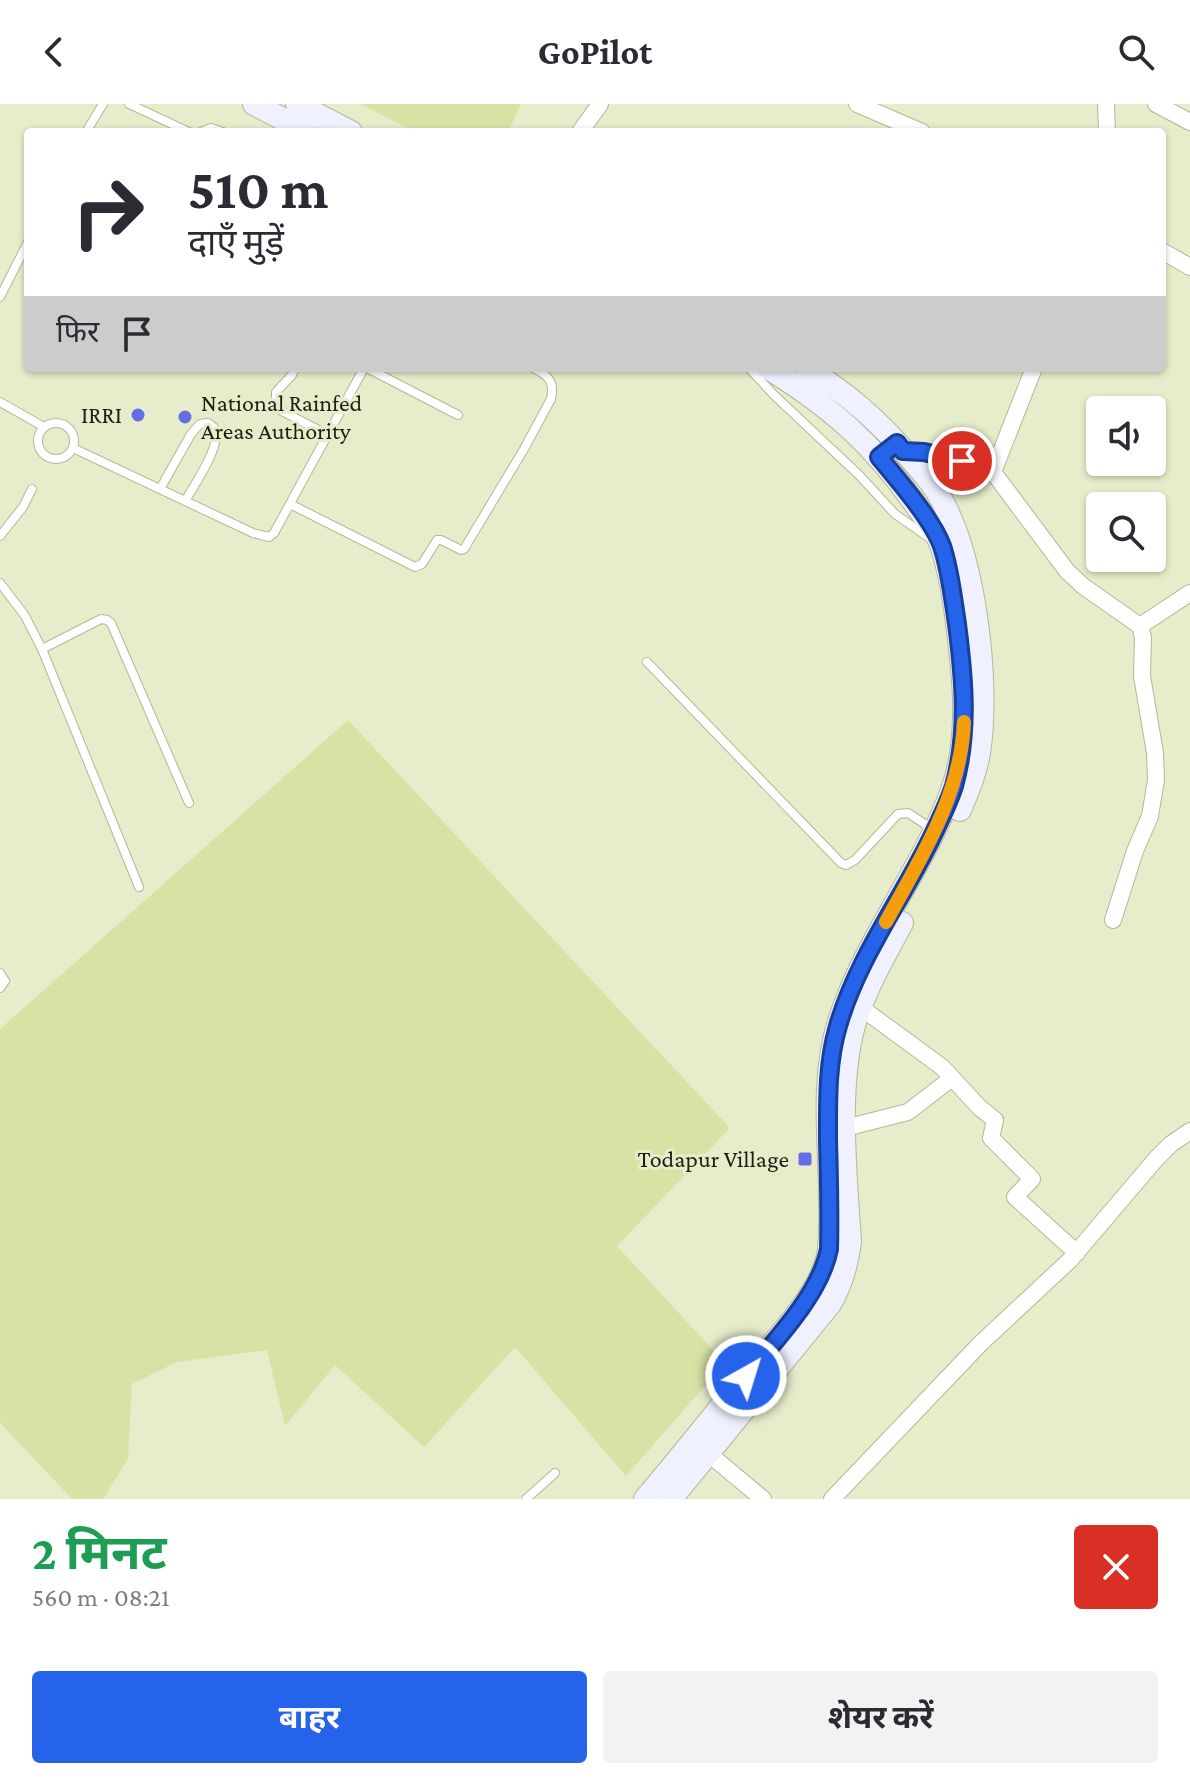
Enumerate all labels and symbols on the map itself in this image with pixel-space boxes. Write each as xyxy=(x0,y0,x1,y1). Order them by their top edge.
place label: National Rainfed Areas Authority xyxy=(201,389,363,444)
place label: IRRI xyxy=(81,401,122,428)
marker: IRRI xyxy=(129,406,147,424)
marker: National Rainfed Areas Authority xyxy=(176,408,194,426)
pin xyxy=(928,427,996,495)
place label: Todapur Village xyxy=(638,1145,789,1172)
marker: Todapur Village xyxy=(796,1150,814,1168)
position arrow xyxy=(704,1334,788,1418)

